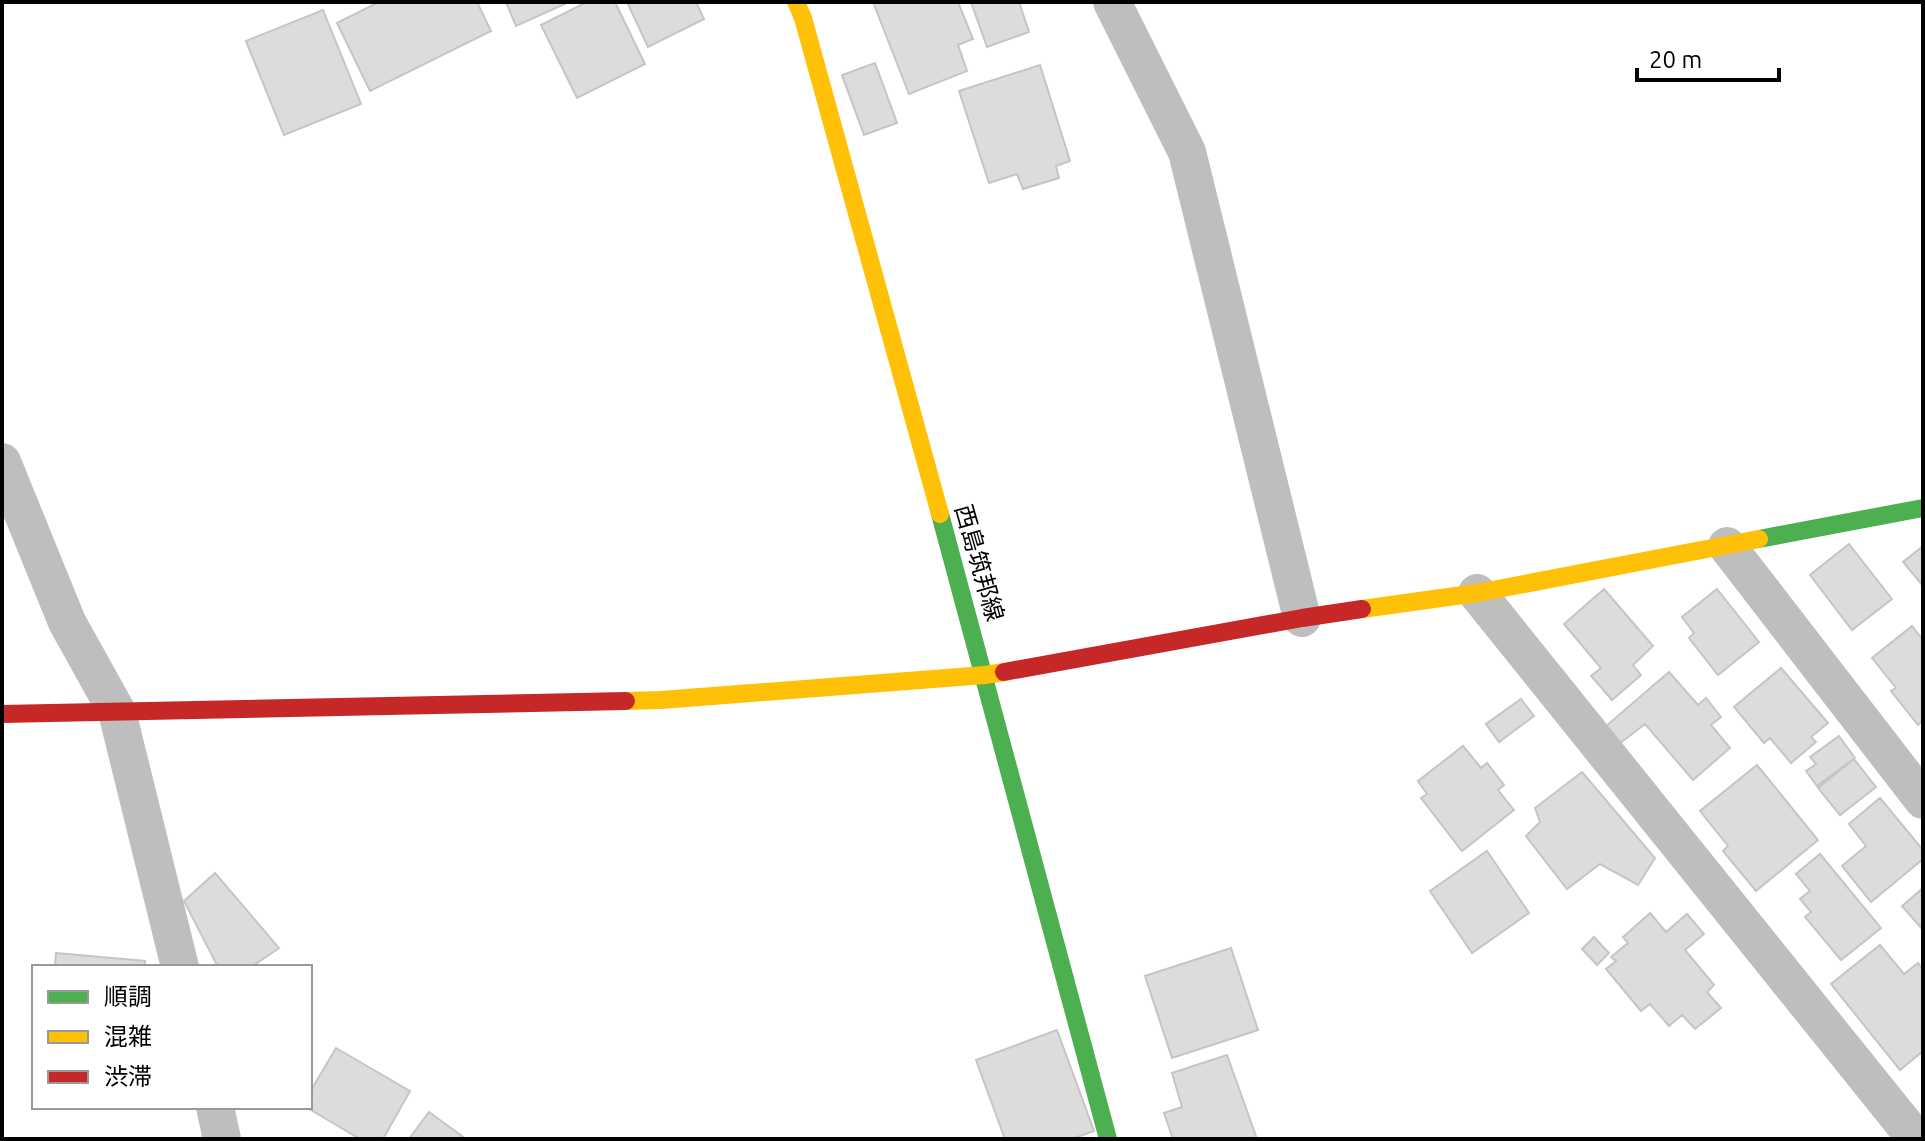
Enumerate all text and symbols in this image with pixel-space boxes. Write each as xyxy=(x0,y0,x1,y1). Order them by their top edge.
scale bar xyxy=(1637,32,1779,82)
text: 20 m xyxy=(1649,46,1702,73)
street label: 西島筑邦線 xyxy=(950,501,1009,624)
legend xyxy=(32,965,312,1109)
text: 順調 xyxy=(104,983,152,1010)
text: 混雑 xyxy=(104,1023,152,1050)
text: 渋滞 xyxy=(104,1063,152,1090)

